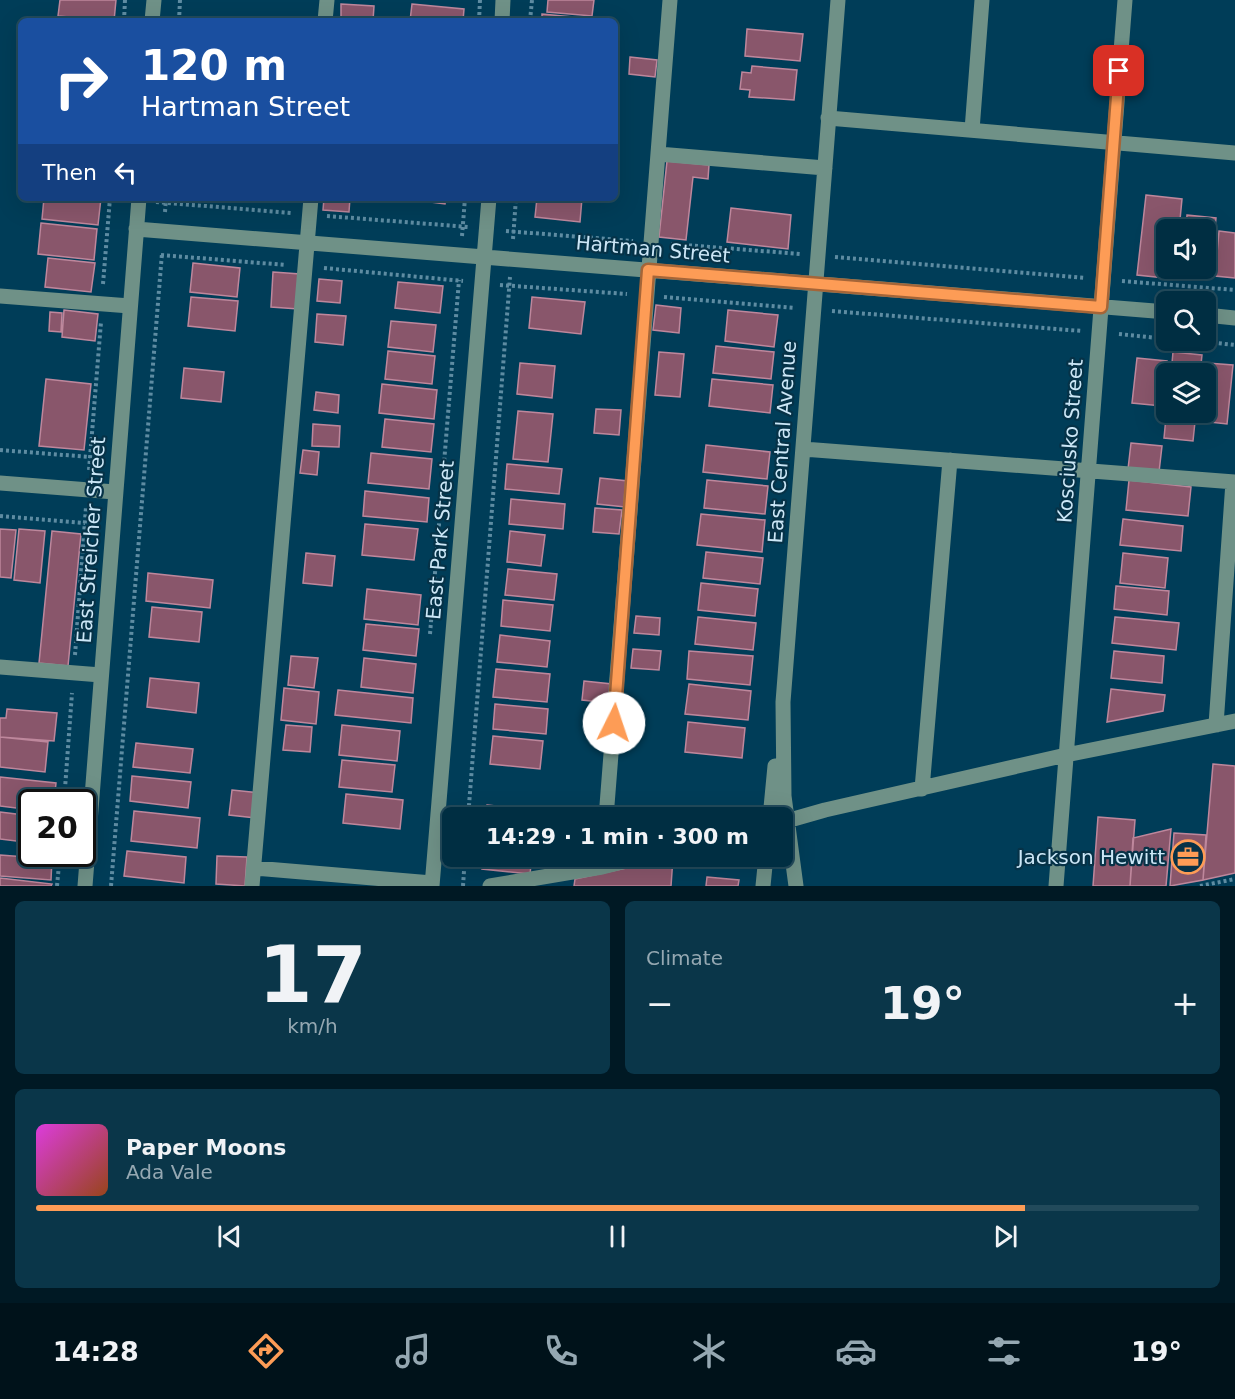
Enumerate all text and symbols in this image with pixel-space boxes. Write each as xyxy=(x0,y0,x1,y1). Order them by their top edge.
text: 120 m xyxy=(141,41,287,90)
icon: right xyxy=(42,42,120,120)
pin xyxy=(1093,45,1144,96)
icon: arrive xyxy=(1102,54,1135,87)
text: Hartman Street xyxy=(141,91,350,122)
icon: left xyxy=(109,156,142,189)
text: Then xyxy=(42,160,97,185)
map controls xyxy=(1156,219,1216,423)
button: sound xyxy=(1156,219,1216,279)
street label: Hartman Street xyxy=(575,230,731,268)
button: search xyxy=(1156,291,1216,351)
street label: East Central Avenue xyxy=(763,340,801,544)
street label: Kosciusko Street xyxy=(1052,358,1088,524)
button: layers xyxy=(1156,363,1216,423)
street label: East Streicher Street xyxy=(72,436,110,644)
street label: East Park Street xyxy=(421,459,459,621)
position arrow xyxy=(582,691,646,755)
speed limit sign: 20 xyxy=(18,789,96,867)
text: 14:29 · 1 min · 300 m xyxy=(486,824,749,849)
office icon: Jackson Hewitt xyxy=(1170,839,1206,875)
place label: Jackson Hewitt xyxy=(1016,845,1165,869)
text: 17 xyxy=(258,930,367,1020)
text: Climate xyxy=(646,946,723,970)
text: 19° xyxy=(880,977,965,1030)
text: − xyxy=(646,984,674,1023)
text: + xyxy=(1171,984,1199,1023)
text: km/h xyxy=(287,1014,338,1038)
text: Paper Moons xyxy=(126,1135,286,1160)
text: Ada Vale xyxy=(126,1160,213,1184)
icon: previous xyxy=(213,1220,246,1253)
icon: pause xyxy=(601,1220,634,1253)
icon: next xyxy=(989,1220,1022,1253)
icon: directions xyxy=(245,1330,287,1372)
icon: music xyxy=(392,1330,434,1372)
icon: phone xyxy=(540,1330,582,1372)
icon: climate xyxy=(688,1330,730,1372)
icon: car xyxy=(835,1330,877,1372)
icon: filters xyxy=(983,1330,1025,1372)
text: 14:28 xyxy=(53,1336,139,1367)
text: 19° xyxy=(1131,1336,1182,1367)

